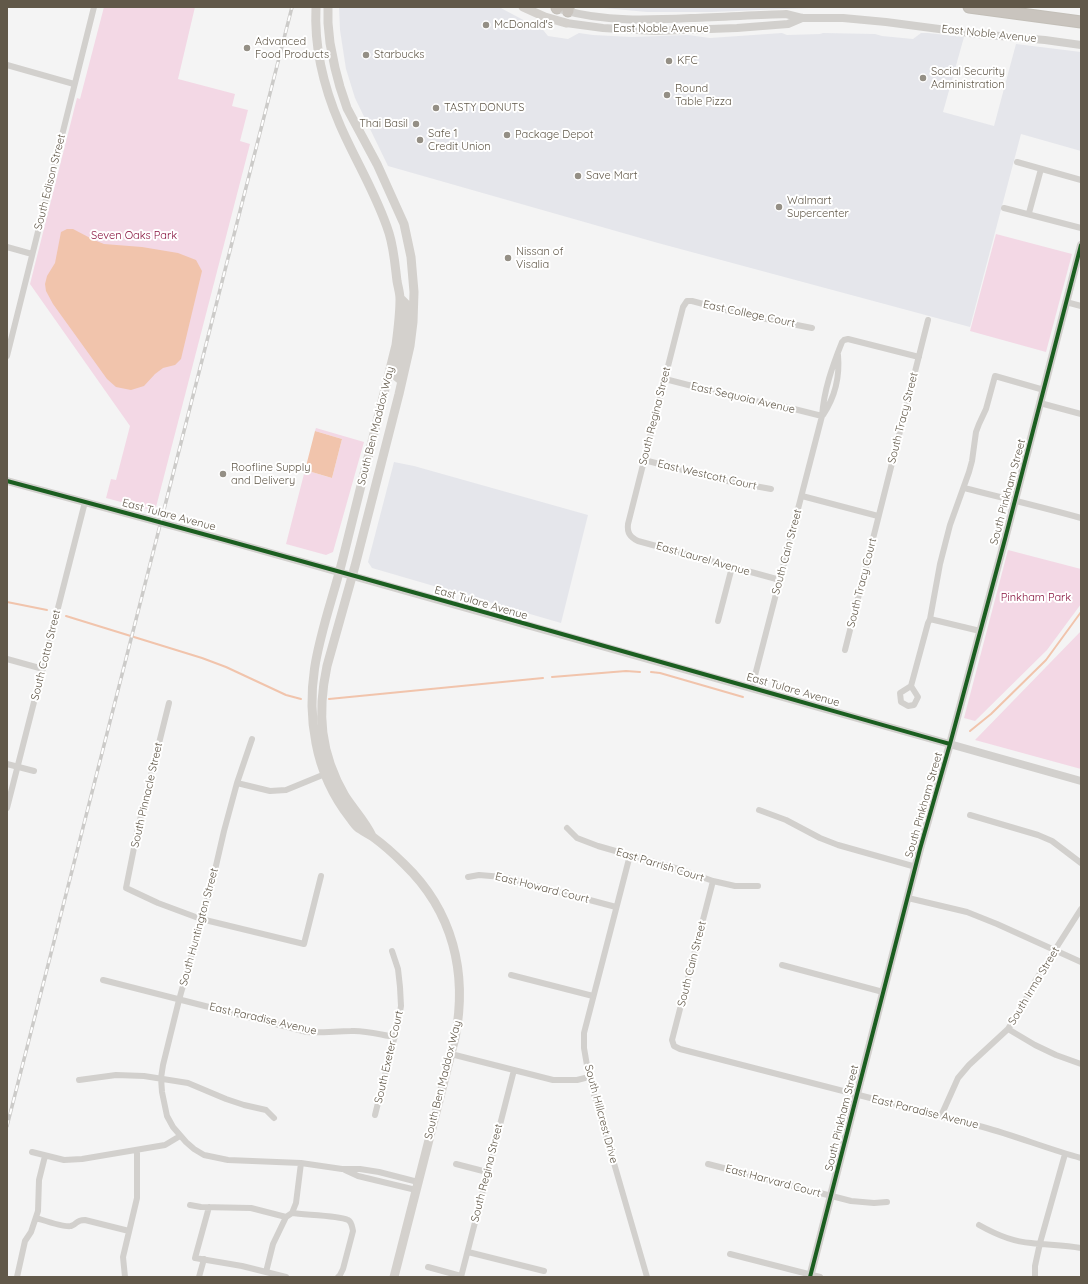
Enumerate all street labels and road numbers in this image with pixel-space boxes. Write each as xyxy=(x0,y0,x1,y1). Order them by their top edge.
street label: East Noble Avenue xyxy=(613,22,709,36)
street label: East Noble Avenue xyxy=(941,22,1037,46)
street label: South Edison Street xyxy=(32,133,68,231)
street label: East College Court xyxy=(702,298,796,330)
street label: South Ben Maddox Way xyxy=(355,365,397,487)
street label: South Regina Street xyxy=(636,365,674,467)
street label: South Tracy Street xyxy=(885,371,921,465)
street label: East Sequoia Avenue xyxy=(690,380,796,416)
street label: South Pinkham Street xyxy=(987,438,1029,546)
street label: East Westcott Court xyxy=(656,457,758,493)
street label: East Tulare Avenue xyxy=(121,496,217,534)
street label: South Cain Street xyxy=(769,508,805,596)
street label: South Tracy Court xyxy=(844,537,880,629)
street label: East Laurel Avenue xyxy=(655,539,751,579)
street label: East Tulare Avenue xyxy=(433,583,529,623)
street label: South Cotta Street xyxy=(28,608,64,702)
street label: East Tulare Avenue xyxy=(745,670,841,710)
street label: South Pinnacle Street xyxy=(128,741,166,849)
street label: South Pinkham Street xyxy=(903,751,945,859)
street label: East Parrish Court xyxy=(614,845,706,885)
street label: South Huntington Street xyxy=(177,867,221,987)
street label: East Howard Court xyxy=(494,870,590,906)
street label: South Cain Street xyxy=(675,920,709,1008)
street label: South Irma Street xyxy=(1005,945,1063,1027)
street label: East Paradise Avenue xyxy=(208,1000,318,1038)
street label: South Exeter Court xyxy=(372,1009,406,1105)
street label: South Ben Maddox Way xyxy=(422,1019,464,1141)
street label: South Hillcrest Drive xyxy=(581,1063,621,1165)
street label: South Pinkham Street xyxy=(822,1063,862,1173)
street label: East Paradise Avenue xyxy=(870,1092,980,1132)
street label: South Regina Street xyxy=(468,1122,506,1224)
street label: East Harvard Court xyxy=(724,1162,822,1200)

